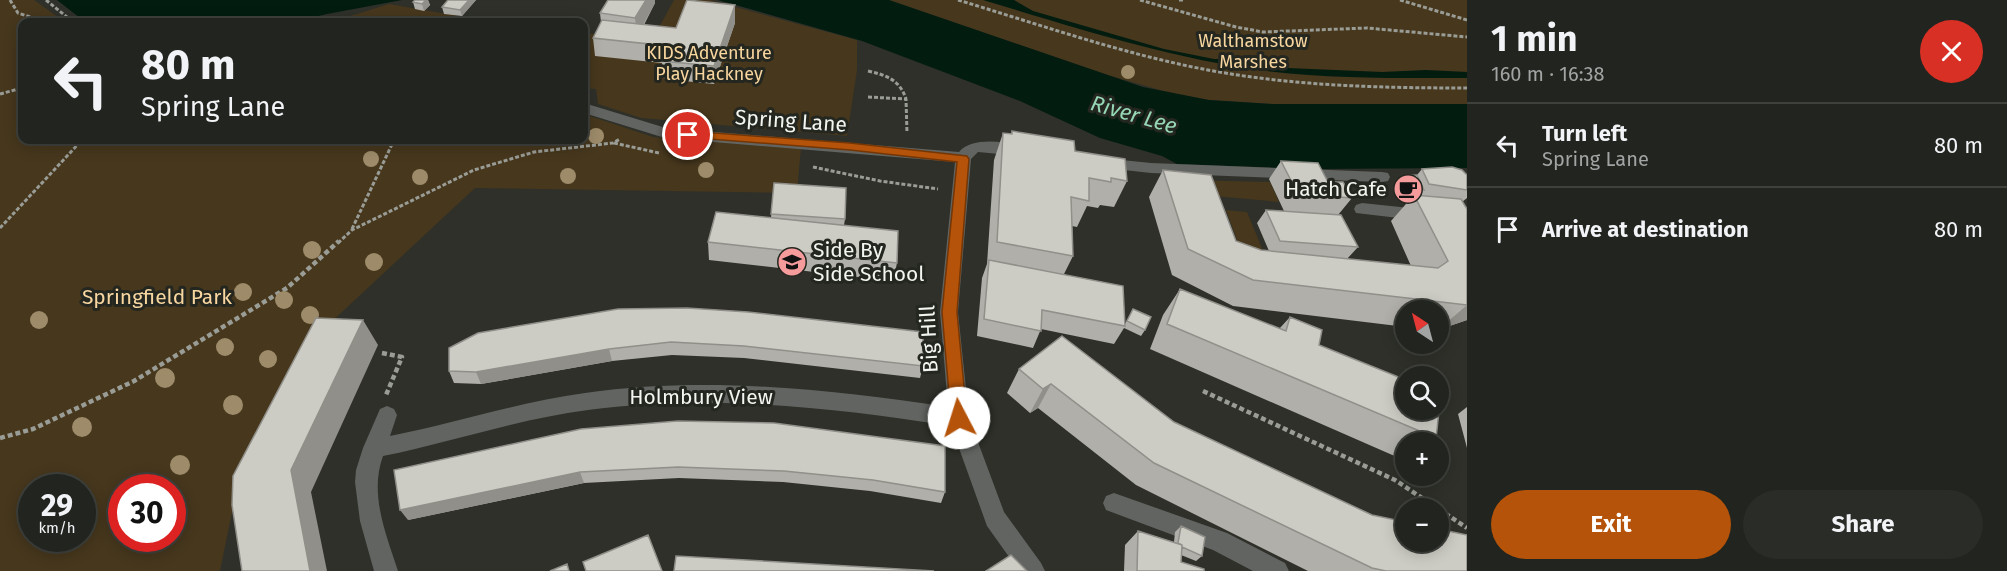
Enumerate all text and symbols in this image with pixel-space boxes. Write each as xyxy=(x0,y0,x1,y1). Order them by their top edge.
text: 1 min xyxy=(1491,17,1578,61)
button: close xyxy=(1920,20,1983,83)
park label: Walthamstow Marshes xyxy=(1198,30,1308,73)
text: 80 m xyxy=(141,40,235,90)
icon: left xyxy=(42,42,120,120)
park label: KIDS Adventure Play Hackney xyxy=(646,42,772,85)
text: 160 m · 16:38 xyxy=(1491,62,1605,86)
water label: River Lee xyxy=(1088,89,1180,140)
text: Spring Lane xyxy=(141,91,285,123)
street label: Spring Lane xyxy=(734,104,848,138)
pin xyxy=(662,109,713,160)
icon: arrive xyxy=(671,118,704,151)
text: Turn left xyxy=(1542,120,1627,147)
icon: left xyxy=(1491,129,1524,162)
text: 80 m xyxy=(1934,132,1983,159)
text: Spring Lane xyxy=(1542,147,1649,171)
cafe icon: Hatch Cafe xyxy=(1392,173,1424,205)
place label: Hatch Cafe xyxy=(1285,176,1387,202)
icon: arrive xyxy=(1491,213,1524,246)
text: Arrive at destination xyxy=(1542,216,1749,243)
text: 80 m xyxy=(1934,216,1983,243)
place label: Side By Side School xyxy=(813,237,924,287)
school or university icon: Side By Side School xyxy=(776,246,808,278)
park label: Springfield Park xyxy=(82,284,232,310)
north arrow xyxy=(1395,300,1449,354)
map controls xyxy=(1395,300,1449,552)
street label: Big Hill xyxy=(914,305,944,373)
button: search xyxy=(1395,366,1449,420)
street label: Holmbury View xyxy=(629,384,773,410)
position arrow xyxy=(927,386,991,450)
button: + xyxy=(1395,432,1449,486)
speed limit sign: 30 xyxy=(108,474,186,552)
text: 29 xyxy=(41,488,73,524)
button: Exit xyxy=(1491,490,1731,559)
button: Share xyxy=(1743,490,1983,559)
button: − xyxy=(1395,498,1449,552)
text: km/h xyxy=(38,519,76,537)

